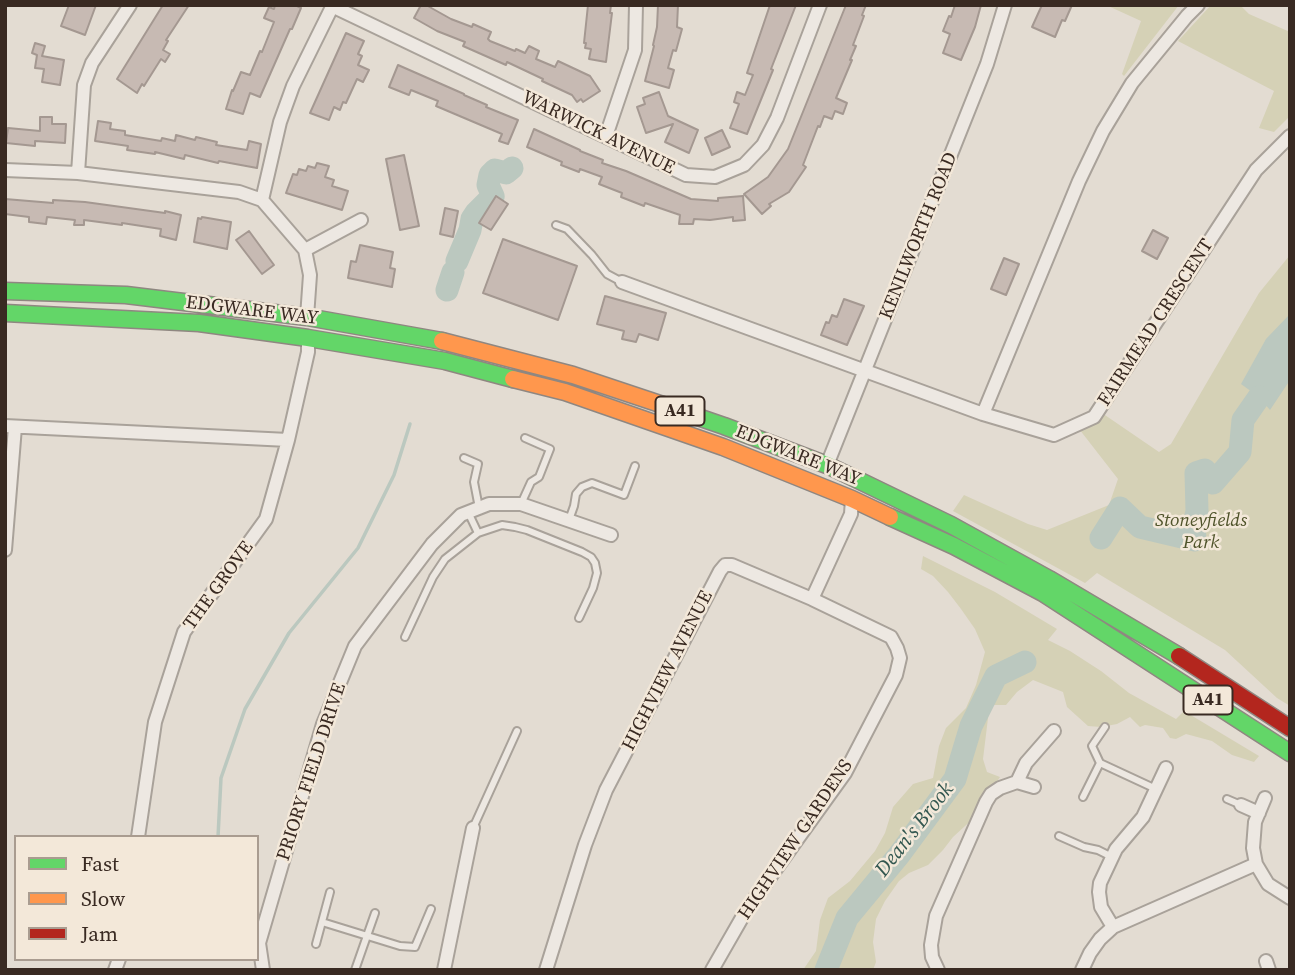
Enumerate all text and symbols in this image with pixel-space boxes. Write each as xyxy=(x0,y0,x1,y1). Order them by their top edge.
street label: WARWICK AVENUE xyxy=(518,86,678,180)
street label: KENILWORTH ROAD xyxy=(875,149,963,323)
street label: FAIRMEAD CRESCENT xyxy=(1093,235,1219,411)
street label: EDGWARE WAY xyxy=(184,292,320,330)
road number: A41 xyxy=(656,396,704,426)
street label: EDGWARE WAY xyxy=(732,420,864,492)
park label: Stoneyfields Park xyxy=(1155,510,1247,554)
street label: THE GROVE xyxy=(179,537,259,635)
street label: HIGHVIEW AVENUE xyxy=(618,587,718,755)
street label: PRIORY FIELD DRIVE xyxy=(272,680,352,864)
road number: A41 xyxy=(1184,686,1232,714)
street label: HIGHVIEW GARDENS xyxy=(734,756,858,924)
water label: Dean's Brook xyxy=(870,778,960,882)
legend xyxy=(14,835,259,961)
text: Fast xyxy=(81,849,119,878)
text: Slow xyxy=(81,884,125,913)
text: Jam xyxy=(81,919,118,948)

